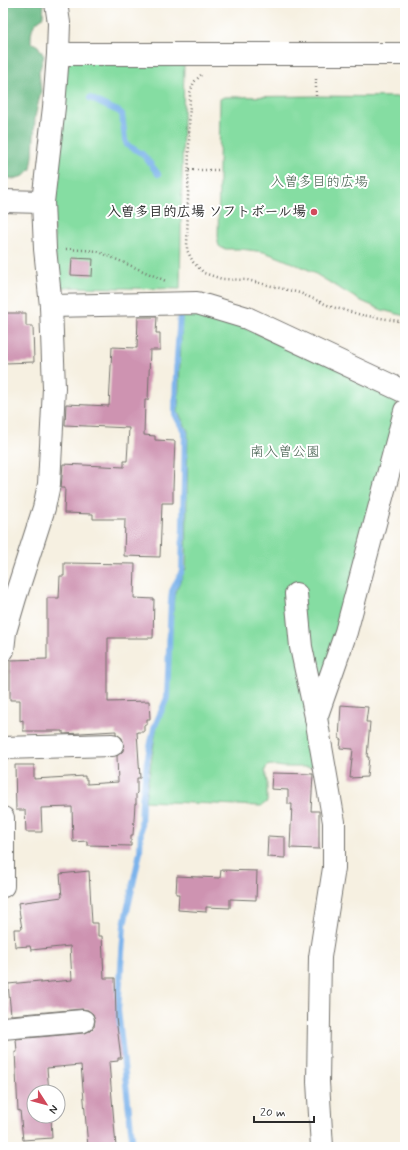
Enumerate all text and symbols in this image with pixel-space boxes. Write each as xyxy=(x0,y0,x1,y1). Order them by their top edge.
park label: 入曽多目的広場 xyxy=(270,173,368,191)
place label: 入曽多目的広場 ソフトボール場 xyxy=(107,203,306,221)
marker: 入曽多目的広場 ソフトボール場 xyxy=(309,207,319,217)
park label: 南入曽公園 xyxy=(250,443,320,461)
north arrow xyxy=(26,1084,66,1124)
scale bar xyxy=(254,1098,314,1124)
text: N xyxy=(45,1102,61,1116)
text: 20 m xyxy=(260,1105,286,1121)

